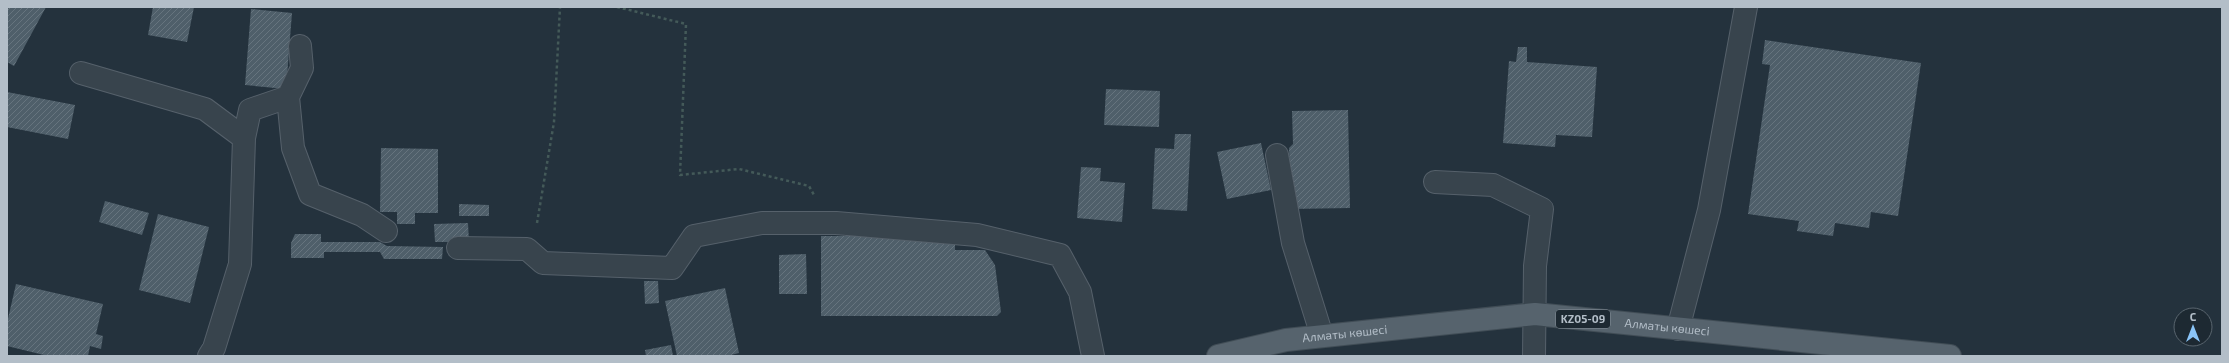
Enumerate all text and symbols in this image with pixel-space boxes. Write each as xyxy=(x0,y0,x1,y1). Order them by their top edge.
north arrow xyxy=(2173,307,2213,347)
road number: KZ05-09 xyxy=(1556,310,1610,328)
text: С xyxy=(2190,310,2197,323)
street label: Алматы көшесі xyxy=(1624,315,1710,338)
street label: Алматы көшесі xyxy=(1302,321,1388,344)

